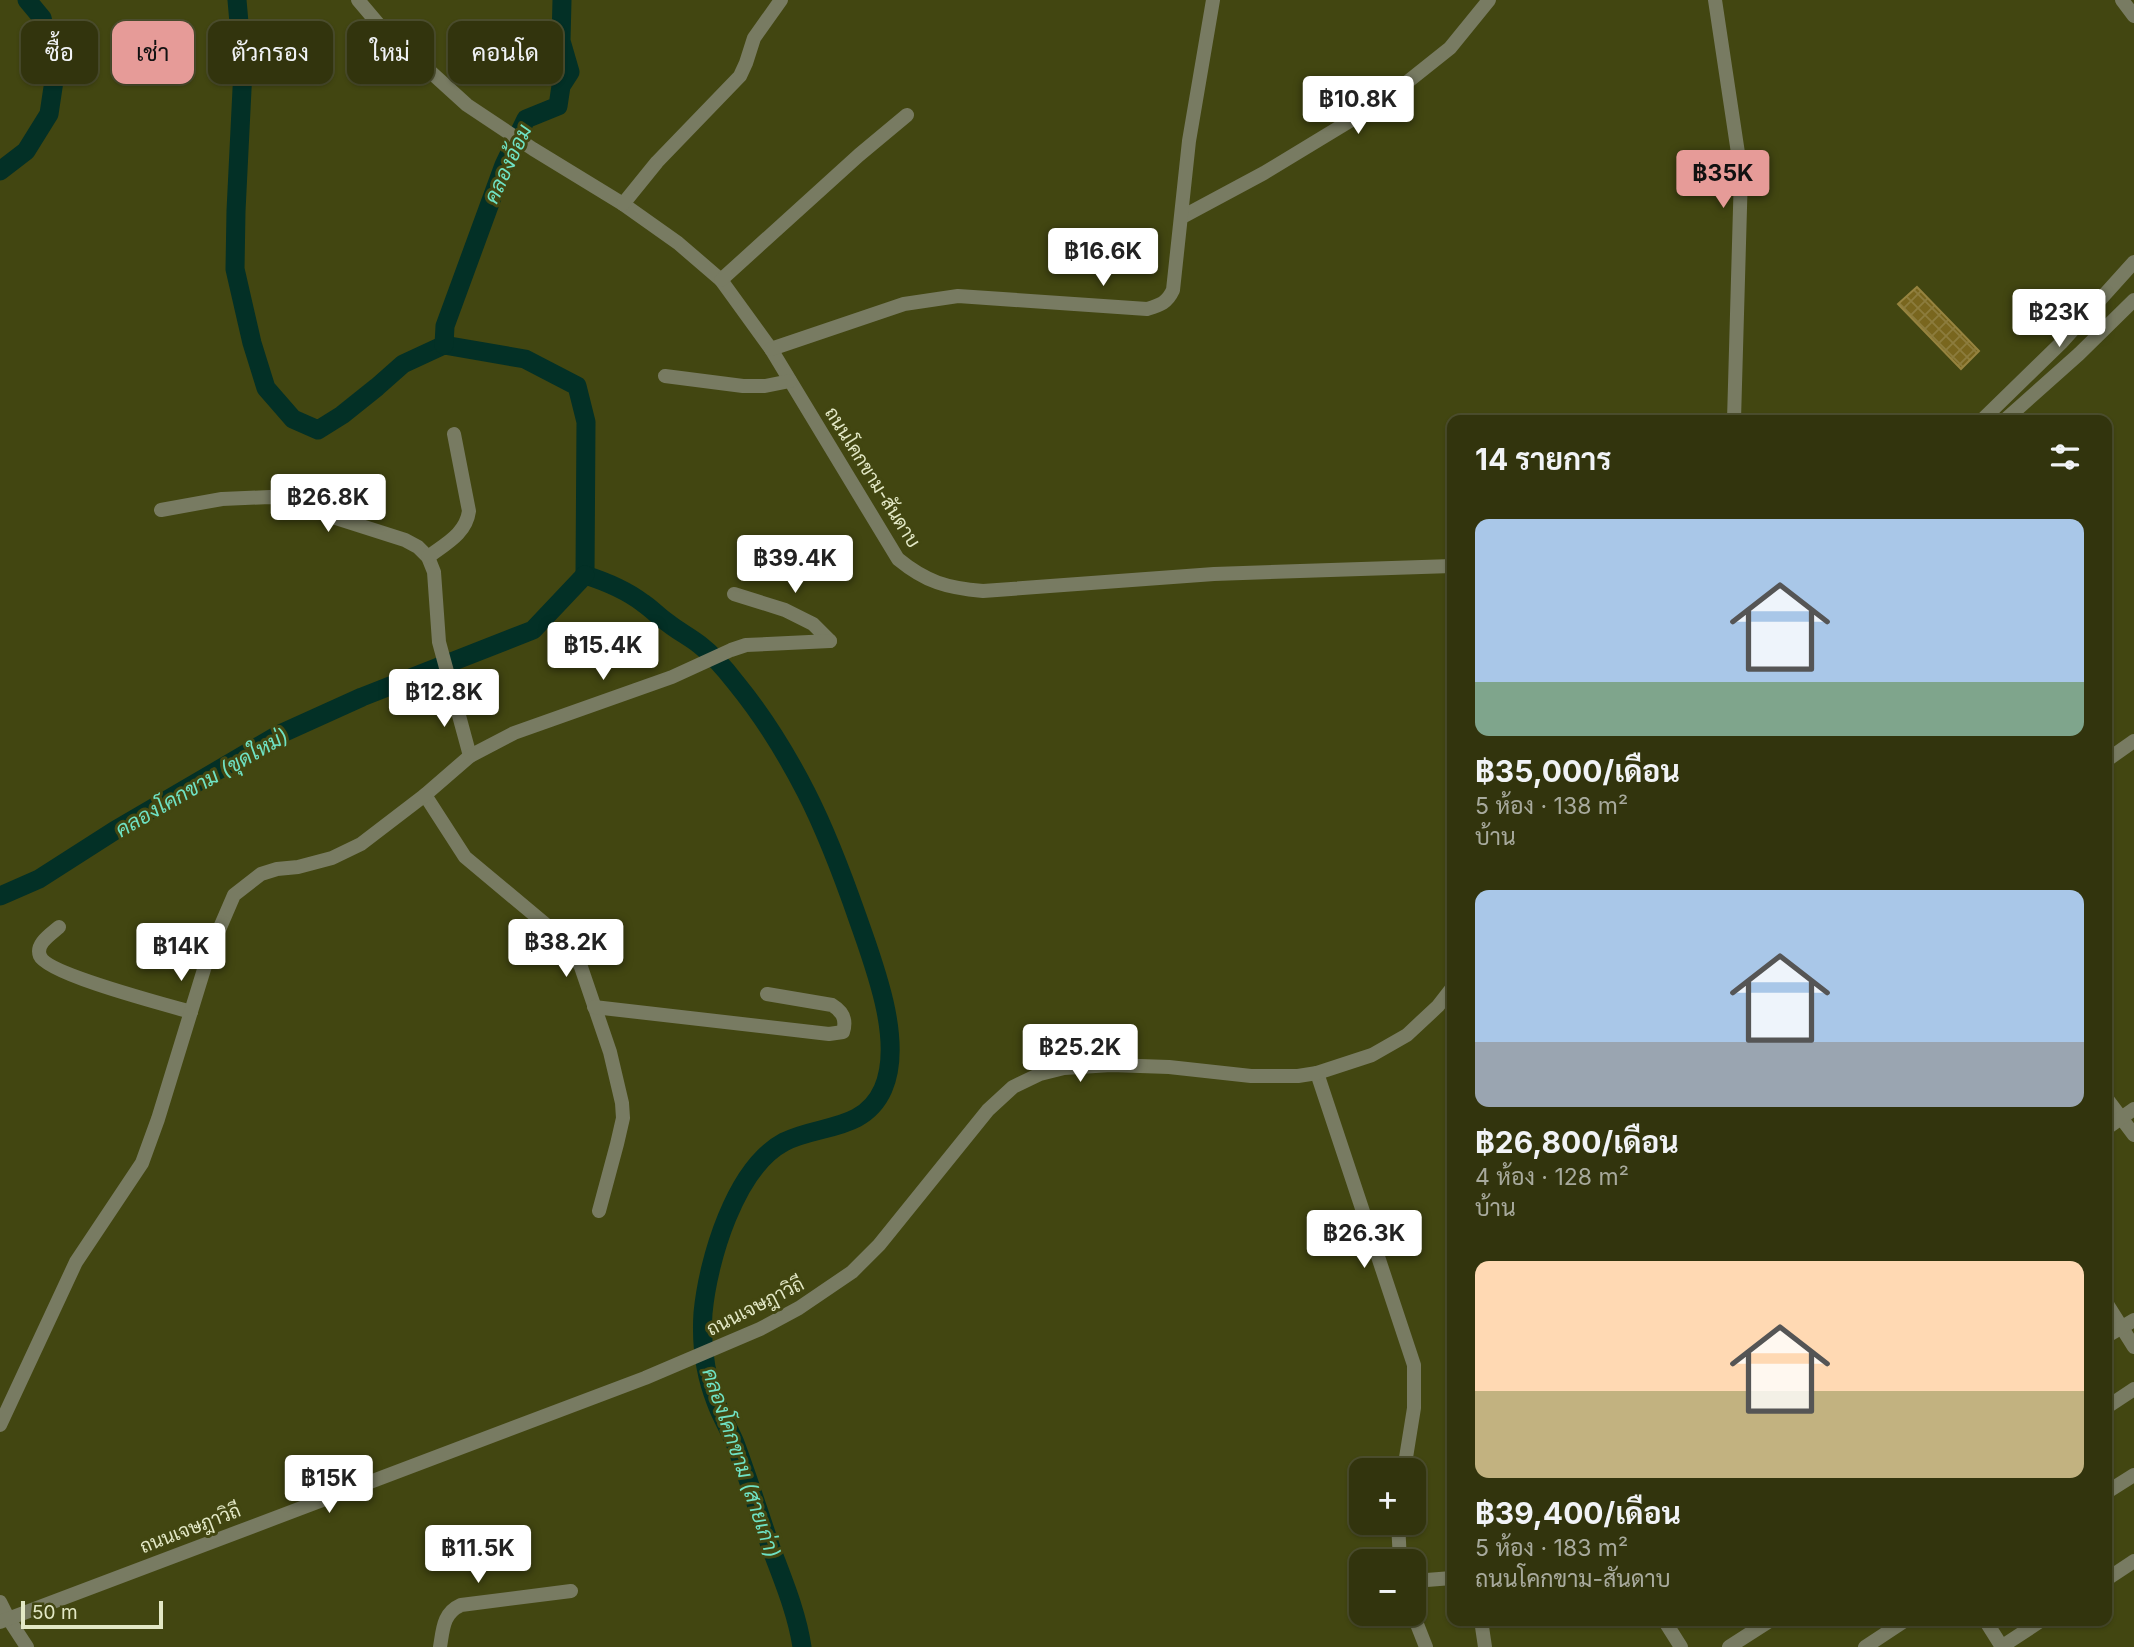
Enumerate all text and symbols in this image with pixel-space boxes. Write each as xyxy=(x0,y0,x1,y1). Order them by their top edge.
chip: ซื้อ xyxy=(21,21,98,84)
chip: เช่า xyxy=(112,21,194,84)
chip: ตัวกรอง xyxy=(208,21,333,84)
chip: ใหม่ xyxy=(347,21,434,84)
chip: คอนโด xyxy=(448,21,563,84)
pin: ฿10.8K xyxy=(1301,76,1415,136)
text: ฿10.8K xyxy=(1319,85,1397,113)
water label: คลองอ้อม xyxy=(478,120,537,207)
pin: ฿35K xyxy=(1682,150,1764,210)
text: ฿35K xyxy=(1692,159,1754,187)
pin: ฿16.6K xyxy=(1046,229,1160,288)
text: ฿16.6K xyxy=(1064,237,1142,265)
pin: ฿23K xyxy=(2018,290,2100,349)
text: ฿23K xyxy=(2028,298,2090,326)
street label: ถนนโคกขาม-สันดาบ xyxy=(820,402,926,552)
icon: filters xyxy=(2046,438,2084,476)
text: 14 รายการ xyxy=(1475,441,1611,477)
pin: ฿26.8K xyxy=(271,475,385,534)
text: ฿26.8K xyxy=(287,483,369,511)
pin: ฿39.4K xyxy=(738,536,852,595)
text: ฿39.4K xyxy=(753,544,837,572)
icon: home xyxy=(1717,564,1843,690)
pin: ฿15.4K xyxy=(546,622,660,682)
text: ฿15.4K xyxy=(563,631,643,659)
pin: ฿12.8K xyxy=(387,670,501,729)
text: ฿12.8K xyxy=(405,678,483,706)
water label: คลองโคกขาม (ขุดใหม่) xyxy=(111,723,294,844)
text: ฿35,000/เดือน xyxy=(1475,753,1680,789)
text: 5 ห้อง · 138 m² xyxy=(1475,792,1628,820)
text: บ้าน xyxy=(1475,823,1516,851)
pin: ฿38.2K xyxy=(509,920,623,979)
pin: ฿14K xyxy=(140,923,222,983)
text: ฿38.2K xyxy=(524,928,608,956)
text: ฿14K xyxy=(152,932,210,960)
icon: home xyxy=(1717,935,1843,1061)
pin: ฿25.2K xyxy=(1023,1024,1137,1084)
text: ฿25.2K xyxy=(1039,1033,1121,1061)
text: ฿26,800/เดือน xyxy=(1475,1124,1679,1160)
text: 4 ห้อง · 128 m² xyxy=(1475,1163,1629,1191)
text: บ้าน xyxy=(1475,1194,1516,1222)
pin: ฿26.3K xyxy=(1307,1210,1421,1270)
text: ฿26.3K xyxy=(1323,1219,1405,1247)
street label: ถนนเจษฎาวิถี xyxy=(702,1271,808,1342)
icon: home xyxy=(1717,1306,1843,1432)
water label: คลองโคกขาม (สายเก่า) xyxy=(697,1365,786,1561)
pin: ฿15K xyxy=(288,1456,370,1515)
map controls xyxy=(1349,1458,1426,1626)
button: + xyxy=(1349,1458,1426,1535)
text: ฿15K xyxy=(301,1464,357,1492)
text: ฿39,400/เดือน xyxy=(1475,1495,1681,1531)
street label: ถนนเจษฎาวิถี xyxy=(136,1498,244,1559)
pin: ฿11.5K xyxy=(421,1526,535,1585)
text: ฿11.5K xyxy=(441,1534,515,1562)
text: 5 ห้อง · 183 m² xyxy=(1475,1534,1628,1562)
button: − xyxy=(1349,1549,1426,1626)
text: ถนนโคกขาม-สันดาบ xyxy=(1475,1565,1671,1593)
scale bar xyxy=(21,1598,163,1630)
text: 50 m xyxy=(32,1601,78,1624)

